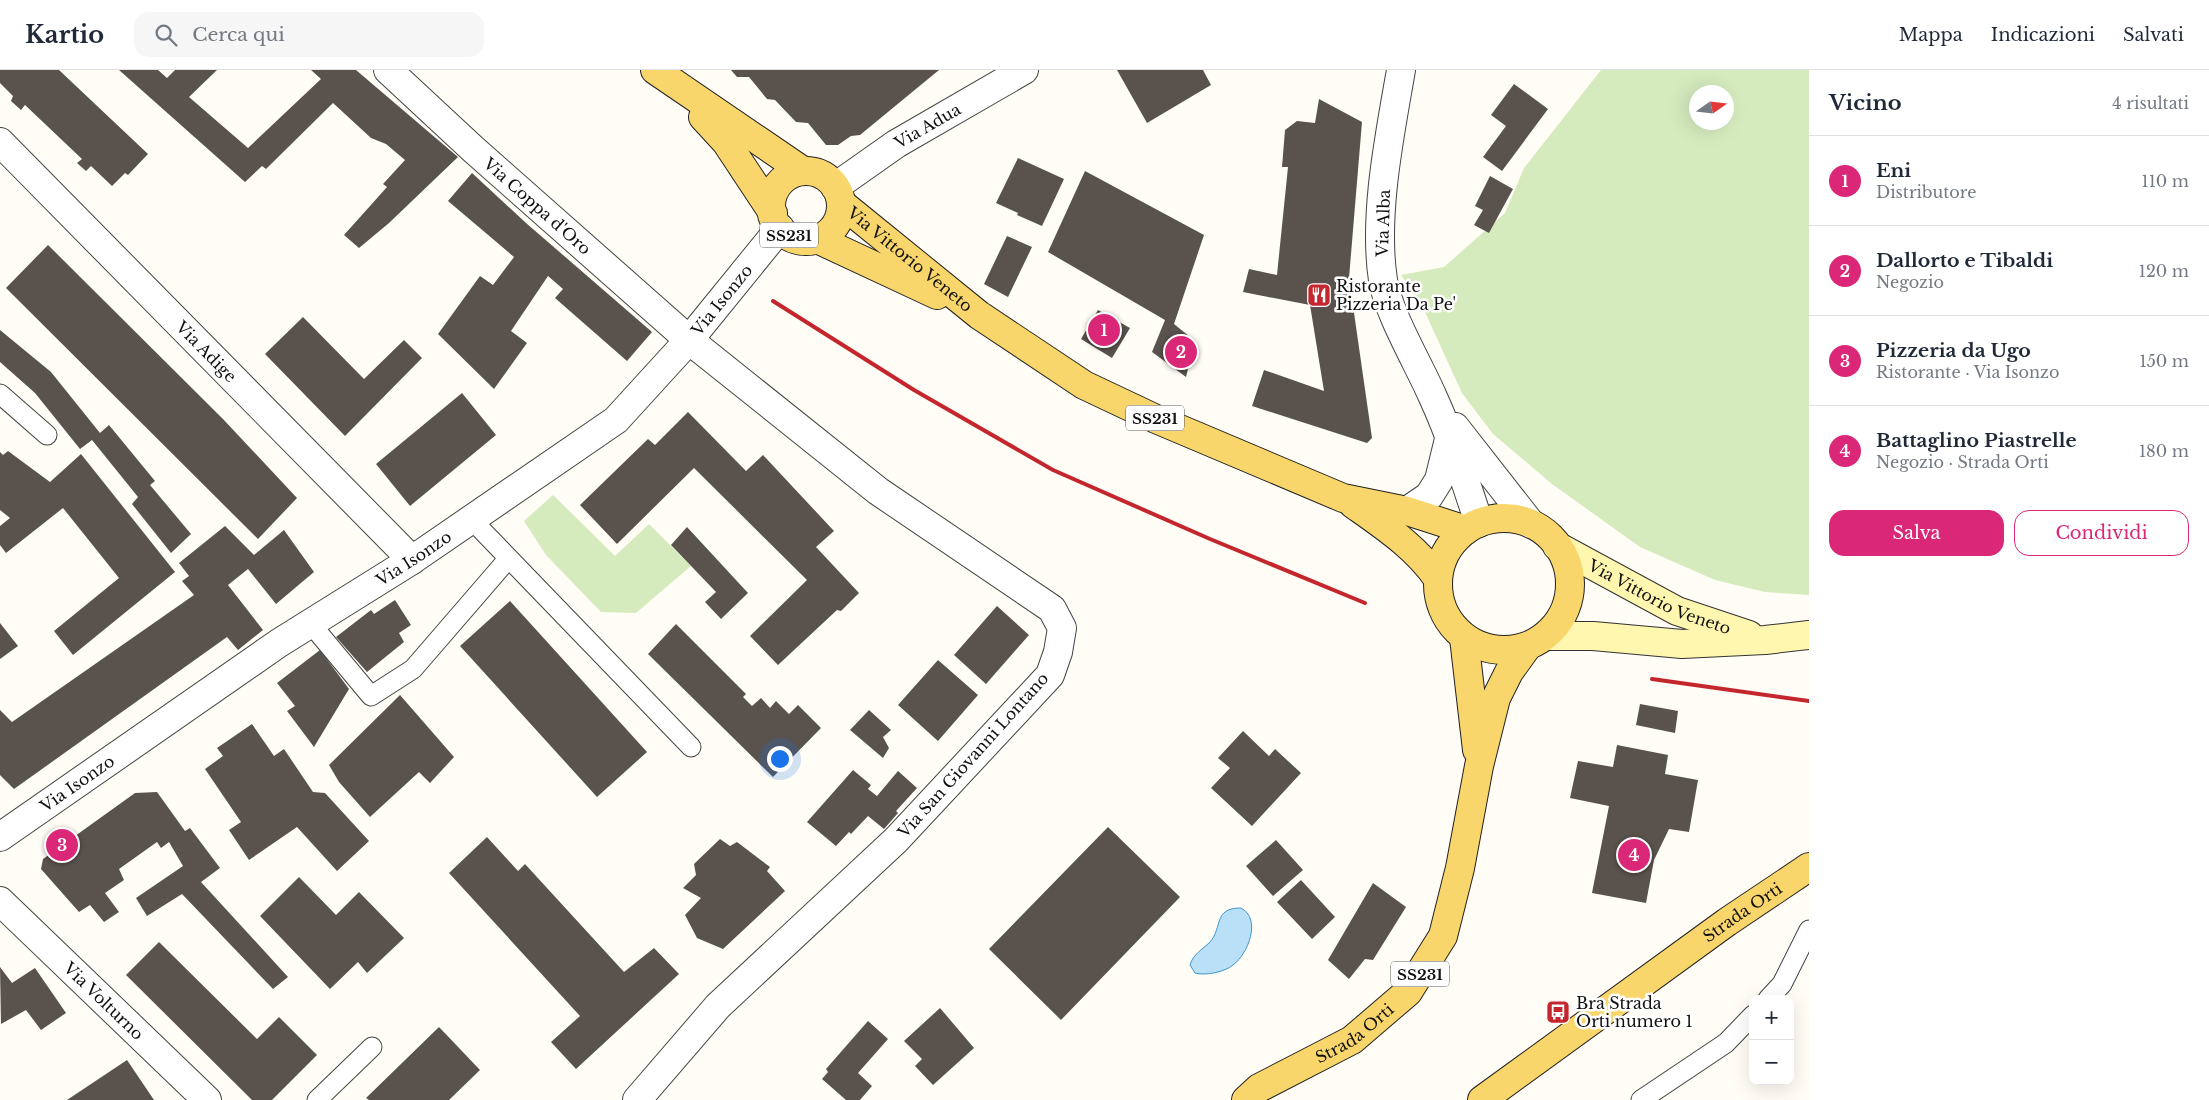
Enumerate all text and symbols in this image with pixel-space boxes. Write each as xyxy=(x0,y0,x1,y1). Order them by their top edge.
search box xyxy=(134,12,484,57)
text: Kartio xyxy=(25,20,104,49)
icon: search xyxy=(152,21,180,49)
text: Cerca qui xyxy=(192,23,285,46)
text: Mappa xyxy=(1899,24,1963,46)
text: Indicazioni xyxy=(1991,24,2095,46)
text: Salvati xyxy=(2123,24,2184,46)
north arrow xyxy=(1689,85,1734,130)
text: Vicino xyxy=(1829,90,1902,116)
text: 4 risultati xyxy=(2112,93,2189,113)
street label: Via Adua xyxy=(890,99,964,153)
street label: Via Coppa d'Oro xyxy=(479,153,595,259)
text: Eni xyxy=(1876,159,1911,182)
text: 1 xyxy=(1842,171,1848,191)
text: 110 m xyxy=(2142,171,2189,191)
text: Distributore xyxy=(1876,182,1976,202)
street label: Via Alba xyxy=(1372,189,1394,258)
street label: Via Vittorio Veneto xyxy=(843,202,977,316)
road number: SS231 xyxy=(760,222,818,248)
text: Dallorto e Tibaldi xyxy=(1876,249,2053,272)
street label: Via Isonzo xyxy=(686,260,756,340)
text: 2 xyxy=(1840,261,1850,281)
text: 120 m xyxy=(2139,261,2189,281)
text: Negozio xyxy=(1876,272,1944,292)
place label: Ristorante Pizzeria Da Pe' xyxy=(1336,276,1456,314)
restaurant icon: Ristorante Pizzeria Da Pe' xyxy=(1306,282,1332,308)
pin: 1 xyxy=(1088,311,1120,349)
street label: Via Adige xyxy=(171,316,241,386)
pin: 2 xyxy=(1165,333,1197,371)
text: Pizzeria da Ugo xyxy=(1876,339,2031,362)
text: 3 xyxy=(1840,351,1850,371)
text: 150 m xyxy=(2140,351,2189,371)
text: Ristorante · Via Isonzo xyxy=(1876,362,2060,382)
road number: SS231 xyxy=(1126,406,1184,430)
text: Battaglino Piastrelle xyxy=(1876,429,2077,452)
text: 4 xyxy=(1840,441,1850,461)
text: 180 m xyxy=(2139,441,2189,461)
text: Negozio · Strada Orti xyxy=(1876,452,2049,472)
button: Salva xyxy=(1829,510,2004,556)
button: Condividi xyxy=(2014,510,2189,556)
street label: Via Isonzo xyxy=(371,526,455,590)
street label: Via Vittorio Veneto xyxy=(1584,554,1734,638)
street label: Via San Giovanni Lontano xyxy=(893,668,1053,843)
your location xyxy=(767,746,793,772)
street label: Via Isonzo xyxy=(35,751,118,817)
pin: 3 xyxy=(46,826,78,864)
pin: 4 xyxy=(1618,836,1650,874)
street label: Strada Orti xyxy=(1699,878,1786,946)
street label: Via Volturno xyxy=(59,957,148,1044)
road number: SS231 xyxy=(1391,962,1449,986)
place label: Bra Strada Orti numero 1 xyxy=(1576,993,1693,1031)
map controls xyxy=(1749,995,1794,1085)
button: + xyxy=(1749,995,1794,1040)
street label: Strada Orti xyxy=(1312,999,1398,1067)
bus stop icon: Bra Strada Orti numero 1 xyxy=(1545,999,1571,1025)
button: − xyxy=(1749,1040,1794,1085)

